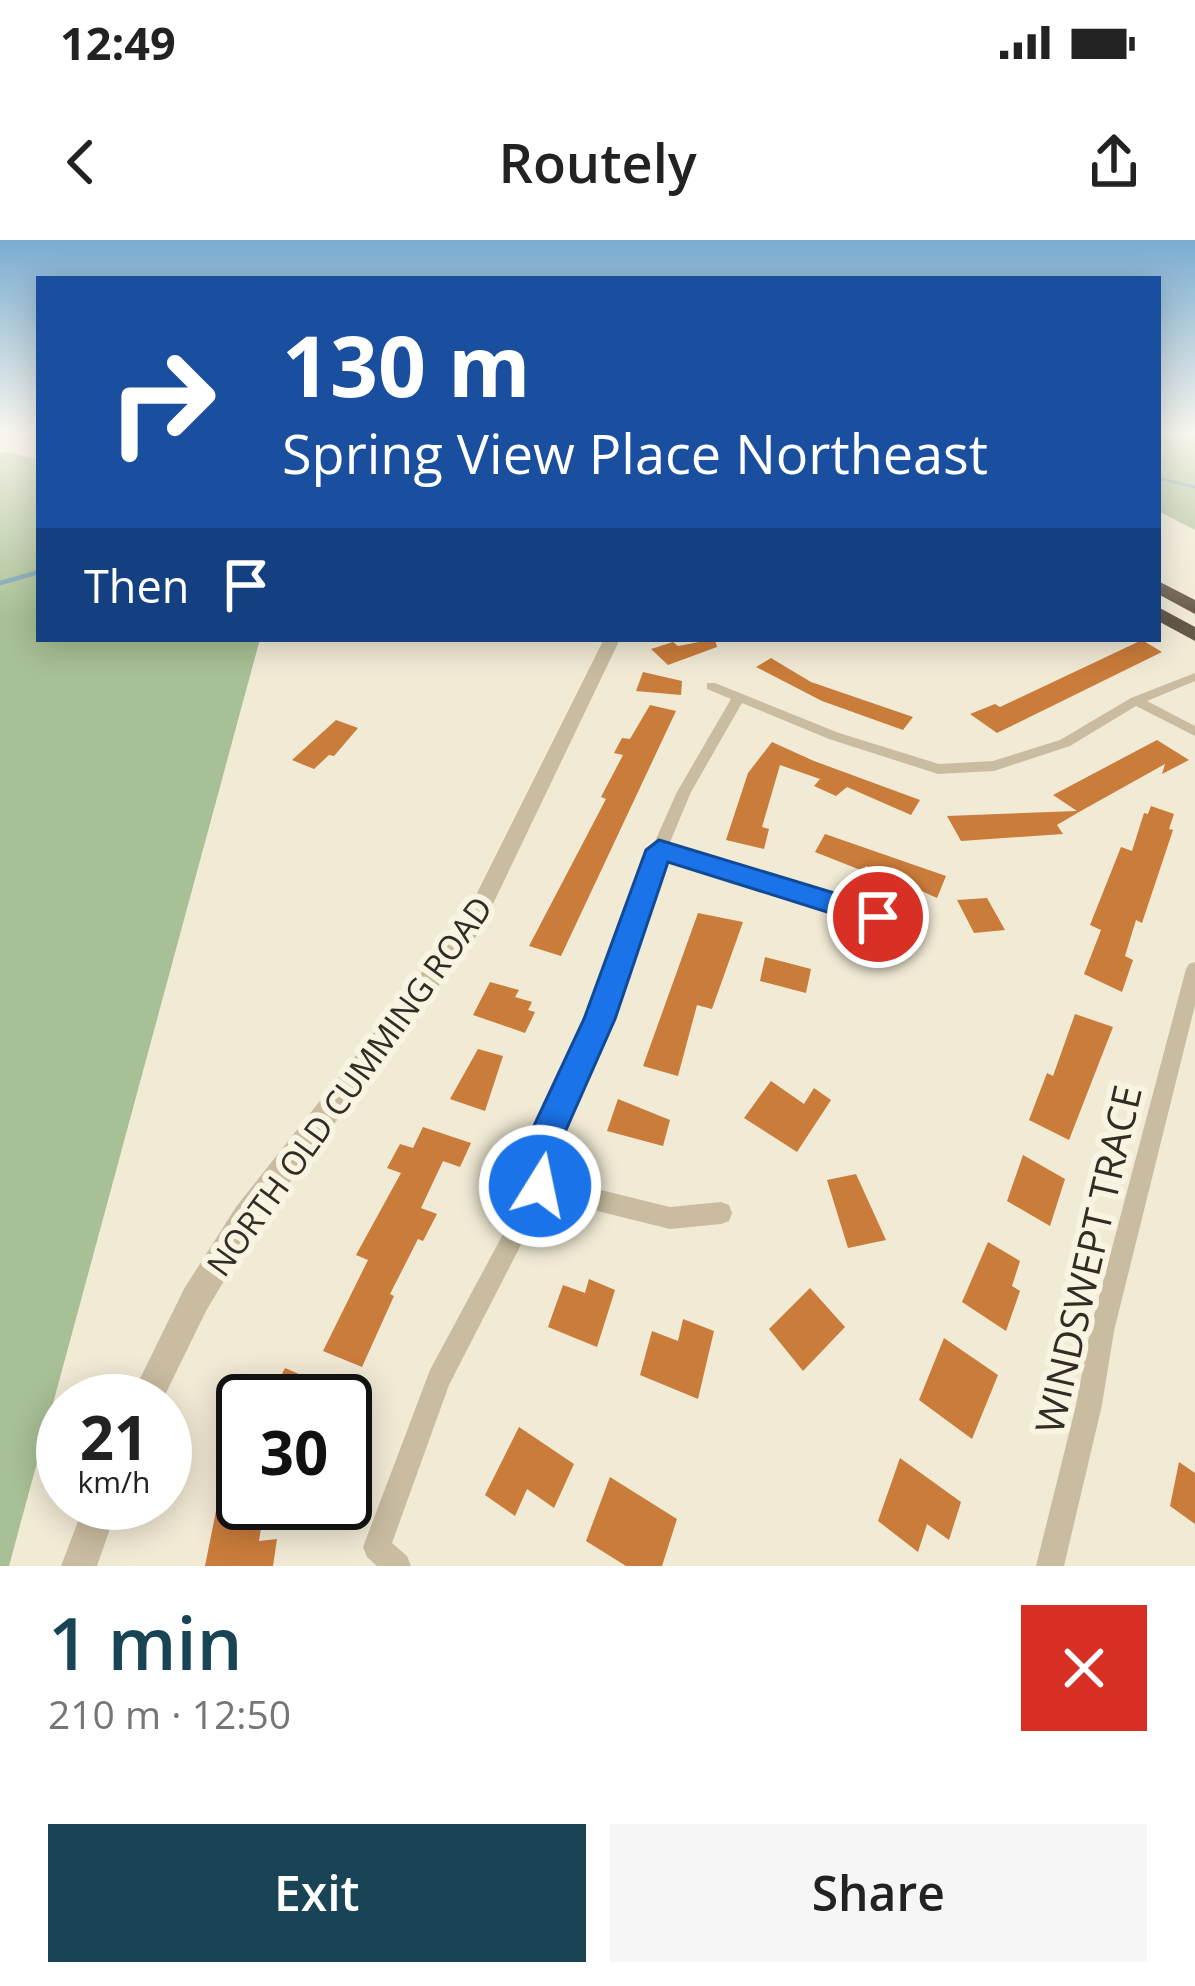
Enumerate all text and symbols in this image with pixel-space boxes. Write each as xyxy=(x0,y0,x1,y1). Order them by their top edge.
text: 12:49 xyxy=(60,12,176,73)
text: Routely xyxy=(498,125,697,199)
icon: back xyxy=(48,129,114,195)
icon: share xyxy=(1081,129,1147,195)
text: 130 m xyxy=(282,307,530,422)
icon: right xyxy=(84,324,240,480)
text: Spring View Place Northeast xyxy=(282,416,988,490)
icon: arrive xyxy=(213,552,279,618)
text: Then xyxy=(84,555,189,616)
pin xyxy=(827,866,929,968)
icon: arrive xyxy=(845,884,911,950)
street label: NORTH OLD CUMMING ROAD xyxy=(196,887,502,1285)
street label: WINDSWEPT TRACE xyxy=(1021,1080,1153,1438)
position arrow xyxy=(477,1123,603,1249)
speed limit sign: 30 xyxy=(216,1374,372,1530)
text: 21 xyxy=(80,1396,148,1478)
text: km/h xyxy=(78,1461,150,1502)
text: 1 min xyxy=(48,1593,242,1691)
button: close xyxy=(1021,1605,1147,1731)
text: 210 m · 12:50 xyxy=(48,1687,291,1740)
button: Exit xyxy=(48,1824,586,1962)
button: Share xyxy=(610,1824,1147,1962)

